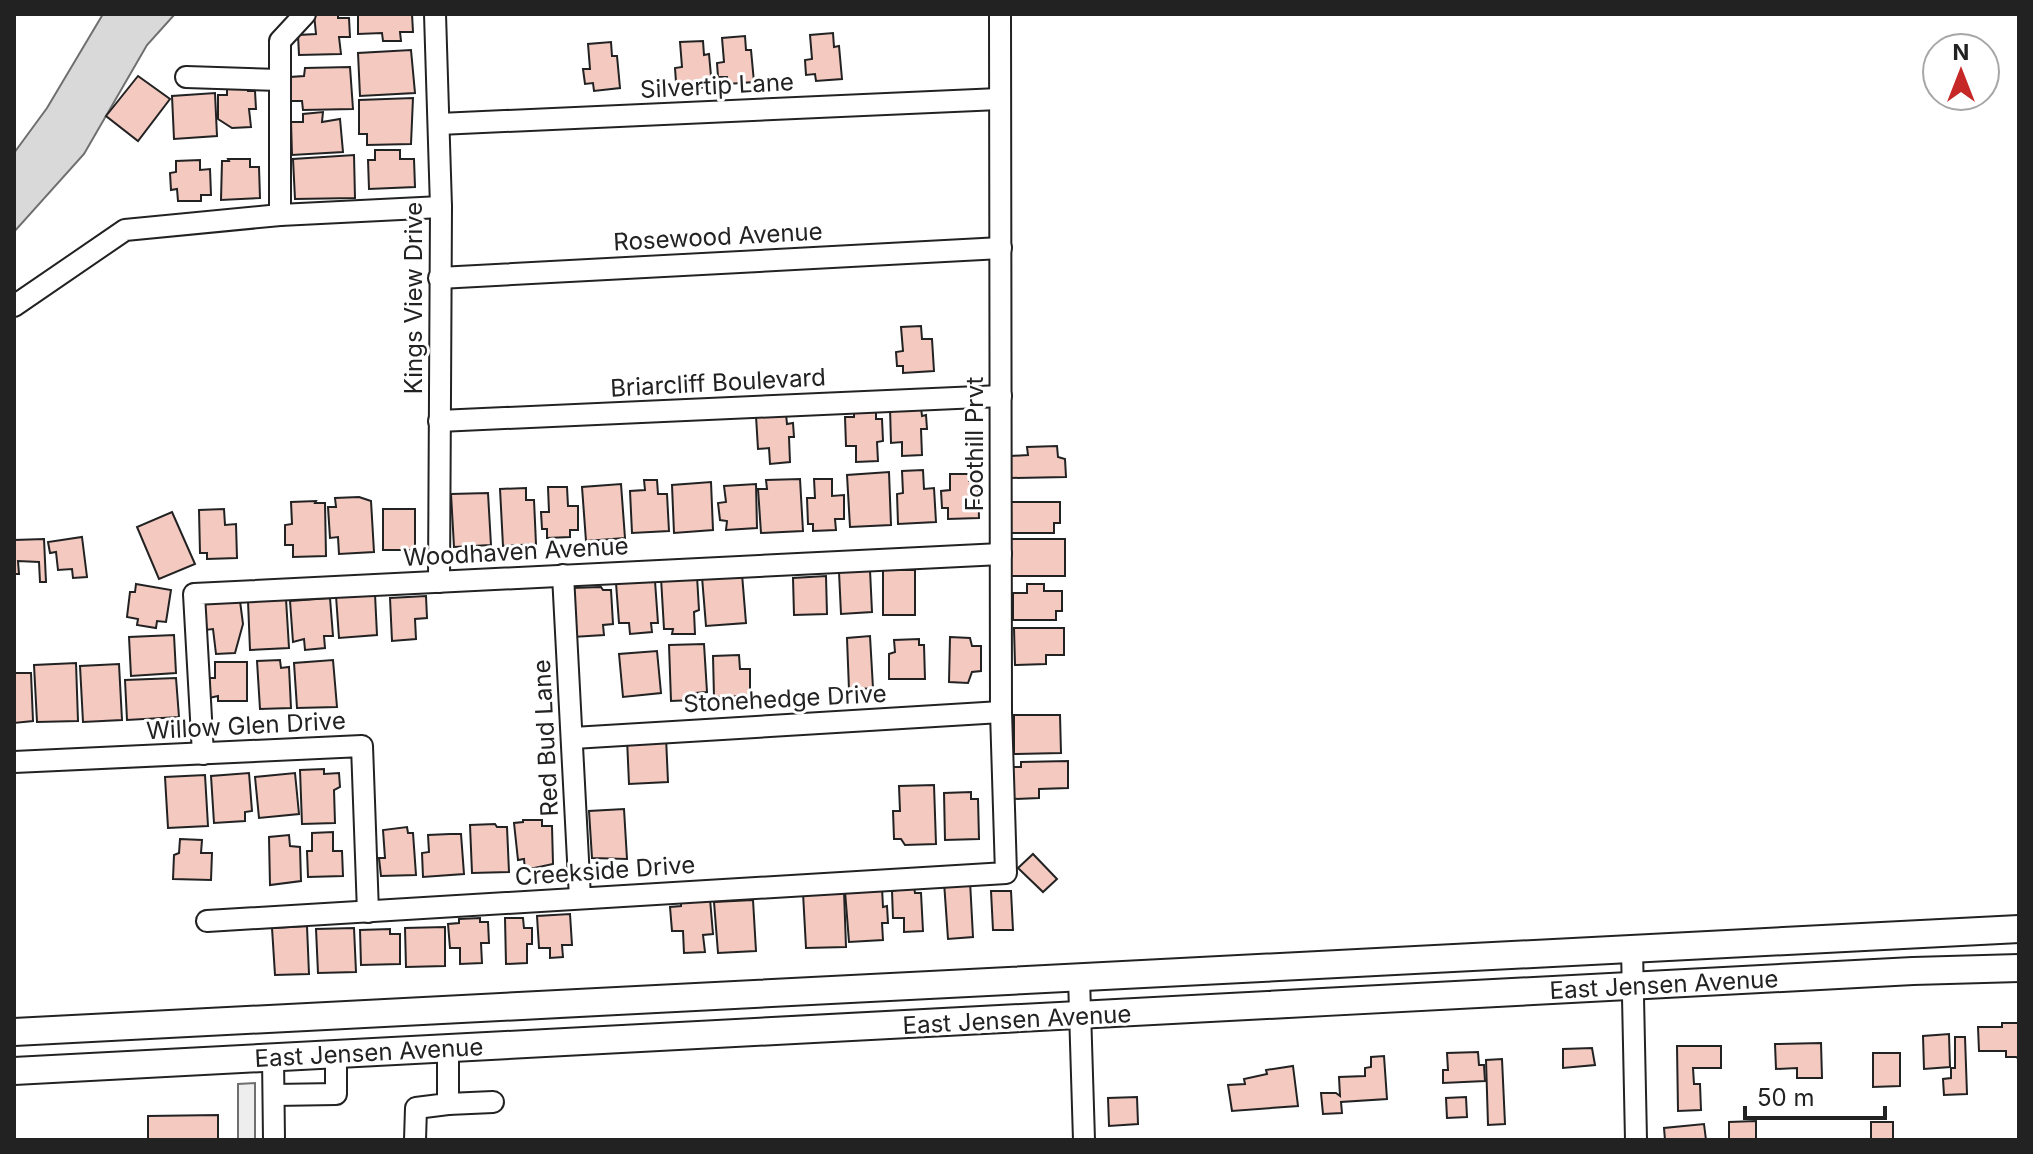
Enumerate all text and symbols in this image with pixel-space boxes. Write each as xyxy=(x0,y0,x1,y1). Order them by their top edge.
north arrow xyxy=(1921,32,2001,112)
text: N xyxy=(1953,39,1969,65)
street label: Silvertip Lane xyxy=(639,67,795,104)
street label: Kings View Drive xyxy=(399,202,428,394)
street label: Rosewood Avenue xyxy=(613,217,823,256)
street label: Briarcliff Boulevard xyxy=(609,362,826,403)
street label: Foothill Prvt xyxy=(960,377,989,511)
street label: Woodhaven Avenue xyxy=(403,531,629,572)
street label: Red Bud Lane xyxy=(527,659,564,817)
street label: Stonehedge Drive xyxy=(683,679,887,718)
street label: Willow Glen Drive xyxy=(146,706,346,745)
street label: Creekside Drive xyxy=(514,850,696,891)
street label: East Jensen Avenue xyxy=(1549,964,1779,1005)
street label: East Jensen Avenue xyxy=(902,999,1132,1040)
street label: East Jensen Avenue xyxy=(254,1032,484,1073)
scale bar xyxy=(1745,1070,1885,1120)
text: 50 m xyxy=(1757,1083,1815,1112)

